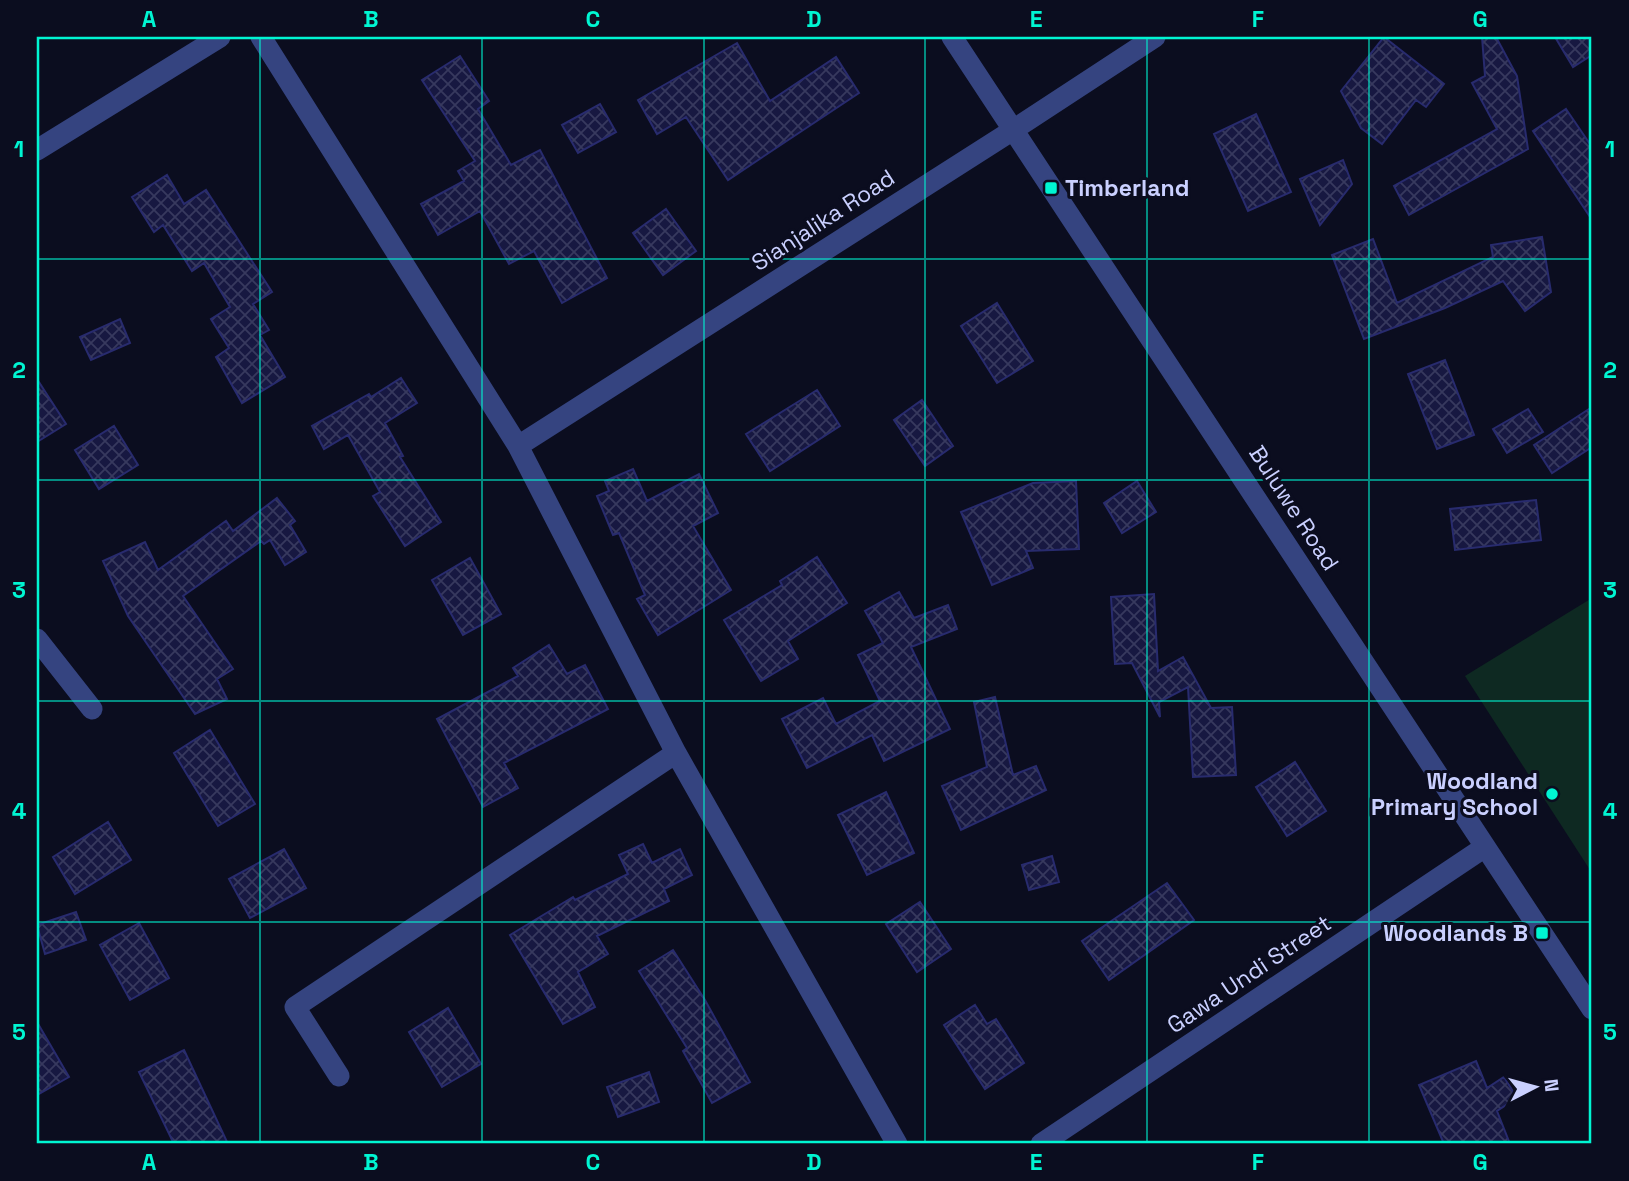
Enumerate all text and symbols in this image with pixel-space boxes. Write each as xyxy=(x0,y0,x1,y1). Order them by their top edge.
text: A xyxy=(142,4,157,34)
text: B xyxy=(363,4,379,34)
text: C xyxy=(586,4,600,34)
text: D xyxy=(806,4,822,34)
text: E xyxy=(1030,4,1042,34)
text: F xyxy=(1252,4,1264,34)
text: G xyxy=(1472,4,1488,34)
text: 1 xyxy=(14,134,24,164)
text: 1 xyxy=(1605,134,1615,164)
street label: Sianjalika Road xyxy=(746,163,900,277)
place label: Timberland xyxy=(1065,173,1189,203)
marker: Timberland xyxy=(1043,180,1059,196)
text: 2 xyxy=(12,355,26,385)
text: 2 xyxy=(1603,355,1617,385)
street label: Buluwe Road xyxy=(1242,440,1346,576)
text: 3 xyxy=(12,575,26,605)
text: 3 xyxy=(1603,575,1617,605)
place label: Woodland Primary School xyxy=(1371,766,1538,822)
marker: Woodland Primary School xyxy=(1544,786,1560,802)
text: 4 xyxy=(12,796,27,826)
text: 4 xyxy=(1603,796,1618,826)
street label: Gawa Undi Street xyxy=(1161,908,1337,1040)
place label: Woodlands B xyxy=(1383,918,1528,948)
marker: Woodlands B xyxy=(1534,925,1550,941)
text: 5 xyxy=(12,1017,26,1047)
text: 5 xyxy=(1603,1017,1617,1047)
north arrow xyxy=(1500,1052,1570,1122)
text: N xyxy=(1538,1078,1565,1093)
text: A xyxy=(142,1147,157,1177)
text: B xyxy=(363,1147,379,1177)
text: C xyxy=(586,1147,600,1177)
text: D xyxy=(806,1147,822,1177)
text: E xyxy=(1030,1147,1042,1177)
text: F xyxy=(1252,1147,1264,1177)
text: G xyxy=(1472,1147,1488,1177)

